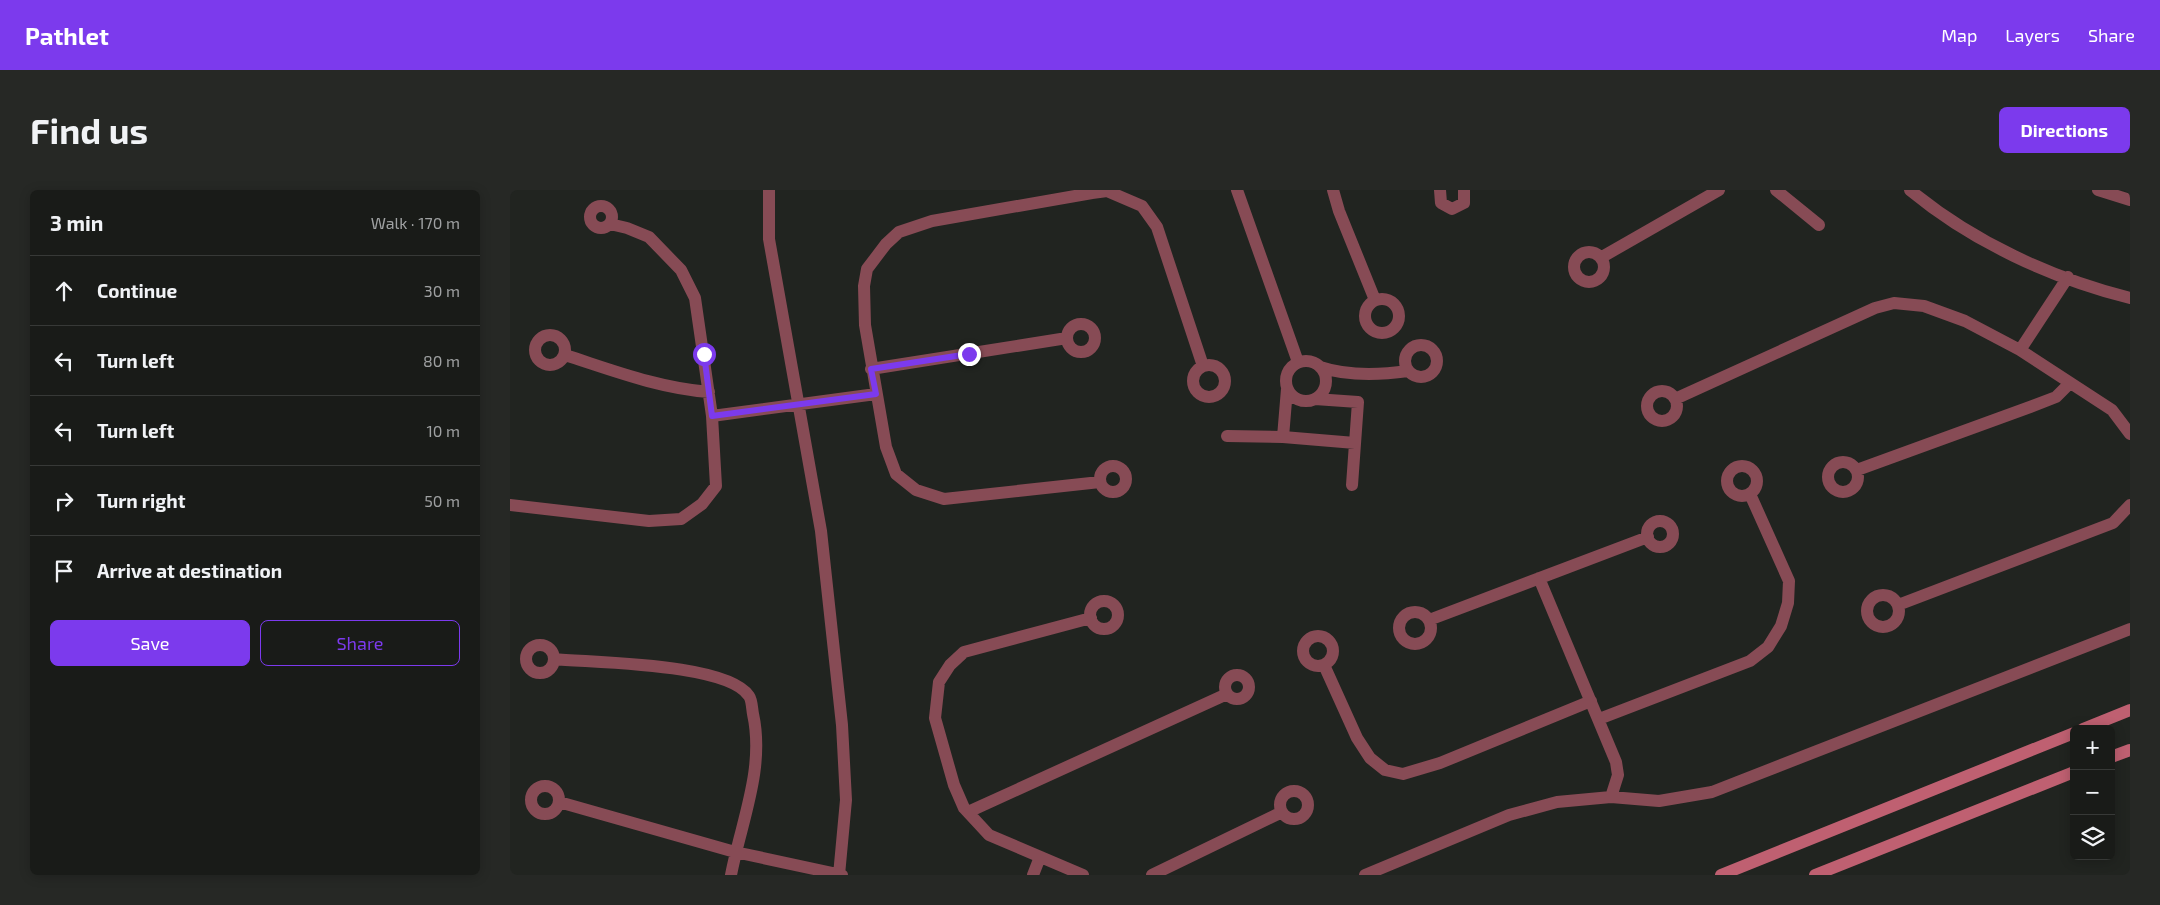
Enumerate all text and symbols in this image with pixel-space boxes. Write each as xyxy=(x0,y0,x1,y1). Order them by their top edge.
text: Pathlet xyxy=(25,21,109,50)
text: Map xyxy=(1941,24,1977,46)
text: Layers xyxy=(2005,24,2060,46)
text: Share xyxy=(2088,24,2135,46)
button: Directions xyxy=(1999,107,2130,153)
text: Find us xyxy=(30,109,148,151)
text: 3 min xyxy=(50,210,103,235)
text: Walk · 170 m xyxy=(371,213,460,232)
icon: ahead xyxy=(50,277,78,305)
text: Continue xyxy=(97,279,177,302)
text: 30 m xyxy=(424,281,460,300)
route start xyxy=(693,343,716,366)
route end xyxy=(958,343,981,366)
icon: left xyxy=(50,347,78,375)
text: Turn left xyxy=(97,349,174,372)
text: 80 m xyxy=(423,351,460,370)
icon: left xyxy=(50,417,78,445)
text: Turn left xyxy=(97,419,174,442)
text: 10 m xyxy=(426,421,460,440)
icon: right xyxy=(50,487,78,515)
text: Turn right xyxy=(97,489,185,512)
text: 50 m xyxy=(424,491,460,510)
icon: arrive xyxy=(50,557,78,585)
text: Arrive at destination xyxy=(97,559,282,582)
button: Save xyxy=(50,620,250,666)
button: Share xyxy=(260,620,460,666)
map controls xyxy=(2070,725,2115,860)
button: + xyxy=(2070,725,2115,770)
button: − xyxy=(2070,770,2115,815)
button: layers xyxy=(2070,815,2115,860)

